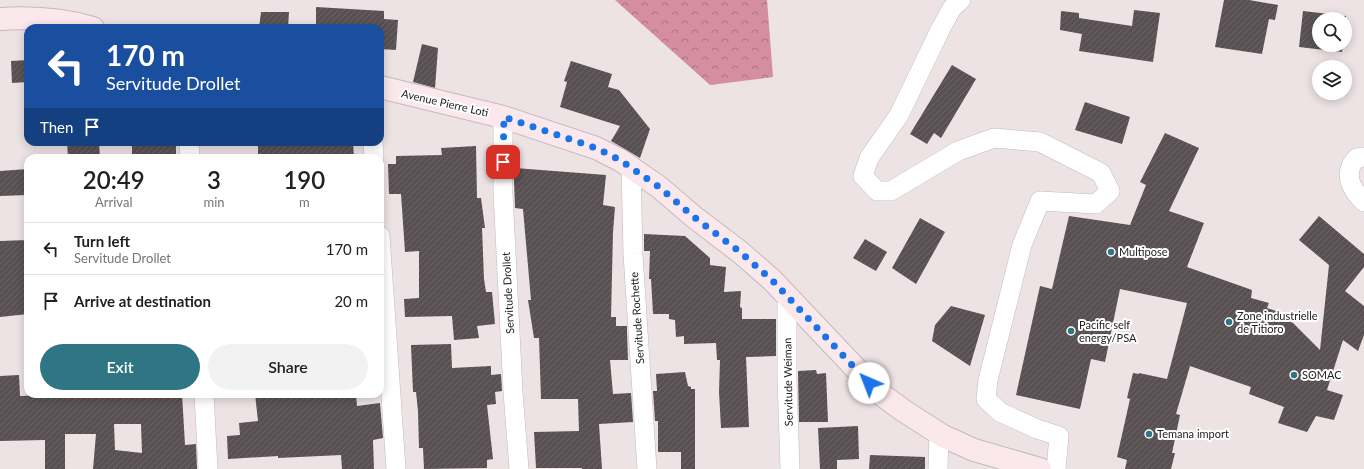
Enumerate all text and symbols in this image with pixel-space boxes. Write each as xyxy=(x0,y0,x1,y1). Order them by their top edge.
map controls xyxy=(1312,12,1352,100)
button: search xyxy=(1312,12,1352,52)
text: 170 m xyxy=(106,38,185,72)
icon: left xyxy=(40,40,92,92)
button: layers xyxy=(1312,60,1352,100)
text: Servitude Drollet xyxy=(106,72,240,94)
street label: Avenue Pierre Loti xyxy=(400,86,490,119)
icon: arrive xyxy=(81,116,103,138)
text: Then xyxy=(40,118,73,136)
pin xyxy=(486,145,520,179)
icon: arrive xyxy=(492,151,514,173)
text: 20:49 xyxy=(83,165,145,194)
text: 3 xyxy=(207,165,221,194)
text: 190 xyxy=(283,165,325,194)
text: Arrival xyxy=(95,194,132,210)
text: min xyxy=(203,194,225,210)
text: m xyxy=(299,194,310,210)
text: Turn left xyxy=(74,232,130,250)
icon: left xyxy=(40,238,62,260)
text: 170 m xyxy=(326,240,368,258)
place label: Multipose xyxy=(1119,245,1168,258)
marker: Multipose xyxy=(1106,247,1116,257)
text: Servitude Drollet xyxy=(74,250,171,266)
street label: Servitude Drollet xyxy=(499,252,516,334)
street label: Servitude Rochette xyxy=(627,271,646,364)
icon: arrive xyxy=(40,290,62,312)
text: Arrive at destination xyxy=(74,292,211,310)
text: 20 m xyxy=(334,292,368,310)
place label: Zone industrielle de Titioro xyxy=(1237,309,1318,335)
marker: Zone industrielle de Titioro xyxy=(1224,317,1234,327)
place label: Pacific self energy/PSA xyxy=(1079,318,1137,344)
marker: Pacific self energy/PSA xyxy=(1066,326,1076,336)
street label: Servitude Weiman xyxy=(780,338,795,426)
button: Exit xyxy=(40,344,200,390)
button: Share xyxy=(208,344,368,390)
position arrow xyxy=(848,362,890,404)
place label: SOMAC xyxy=(1302,368,1342,381)
marker: SOMAC xyxy=(1289,370,1299,380)
place label: Temana import xyxy=(1157,427,1229,440)
marker: Temana import xyxy=(1144,429,1154,439)

